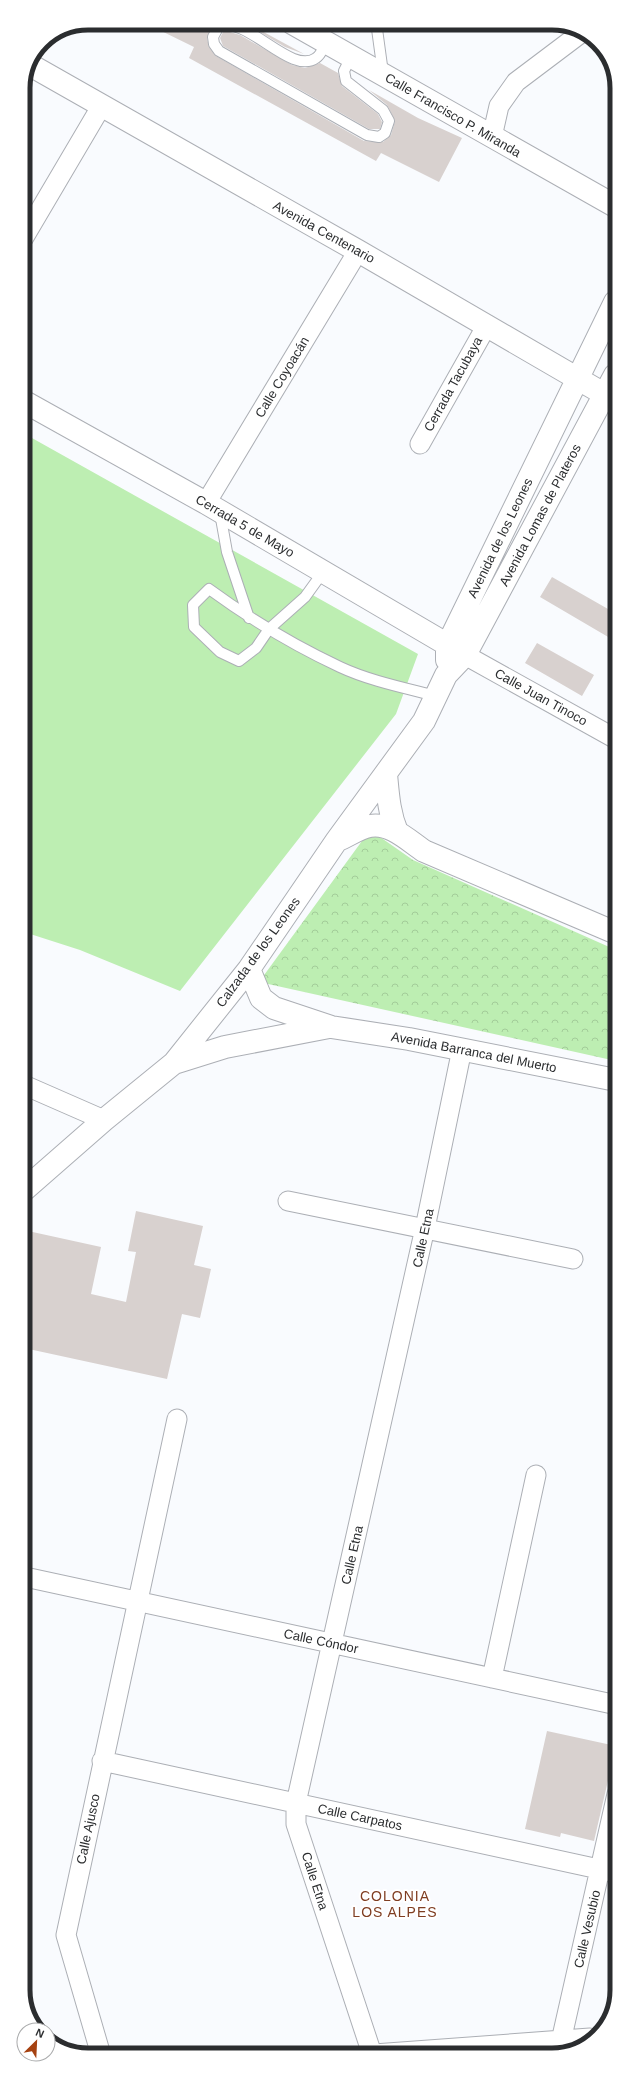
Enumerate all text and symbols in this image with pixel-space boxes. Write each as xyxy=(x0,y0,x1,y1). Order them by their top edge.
street label: Calle Francisco P. Miranda xyxy=(382,70,524,160)
street label: Avenida Centenario xyxy=(271,198,377,266)
street label: Cerrada Tacubaya xyxy=(421,333,486,434)
street label: Calle Coyoacán xyxy=(252,334,312,420)
street label: Avenida Lomas de Plateros xyxy=(496,441,584,589)
street label: Avenida de los Leones xyxy=(464,475,536,600)
street label: Cerrada 5 de Mayo xyxy=(193,492,297,560)
street label: Calle Juan Tinoco xyxy=(492,665,590,729)
street label: Calzada de los Leones xyxy=(213,894,303,1010)
street label: Avenida Barranca del Muerto xyxy=(390,1029,558,1075)
street label: Calle Etna xyxy=(409,1206,437,1269)
street label: Calle Etna xyxy=(338,1523,366,1586)
street label: Calle Cóndor xyxy=(282,1626,360,1656)
street label: Calle Ajusco xyxy=(73,1792,103,1866)
street label: Calle Carpatos xyxy=(316,1801,404,1833)
street label: Calle Etna xyxy=(299,1850,332,1913)
district label: COLONIA LOS ALPES xyxy=(352,1888,438,1920)
street label: Calle Vesubio xyxy=(571,1889,603,1969)
north arrow xyxy=(16,2022,56,2062)
text: N xyxy=(34,2026,46,2040)

